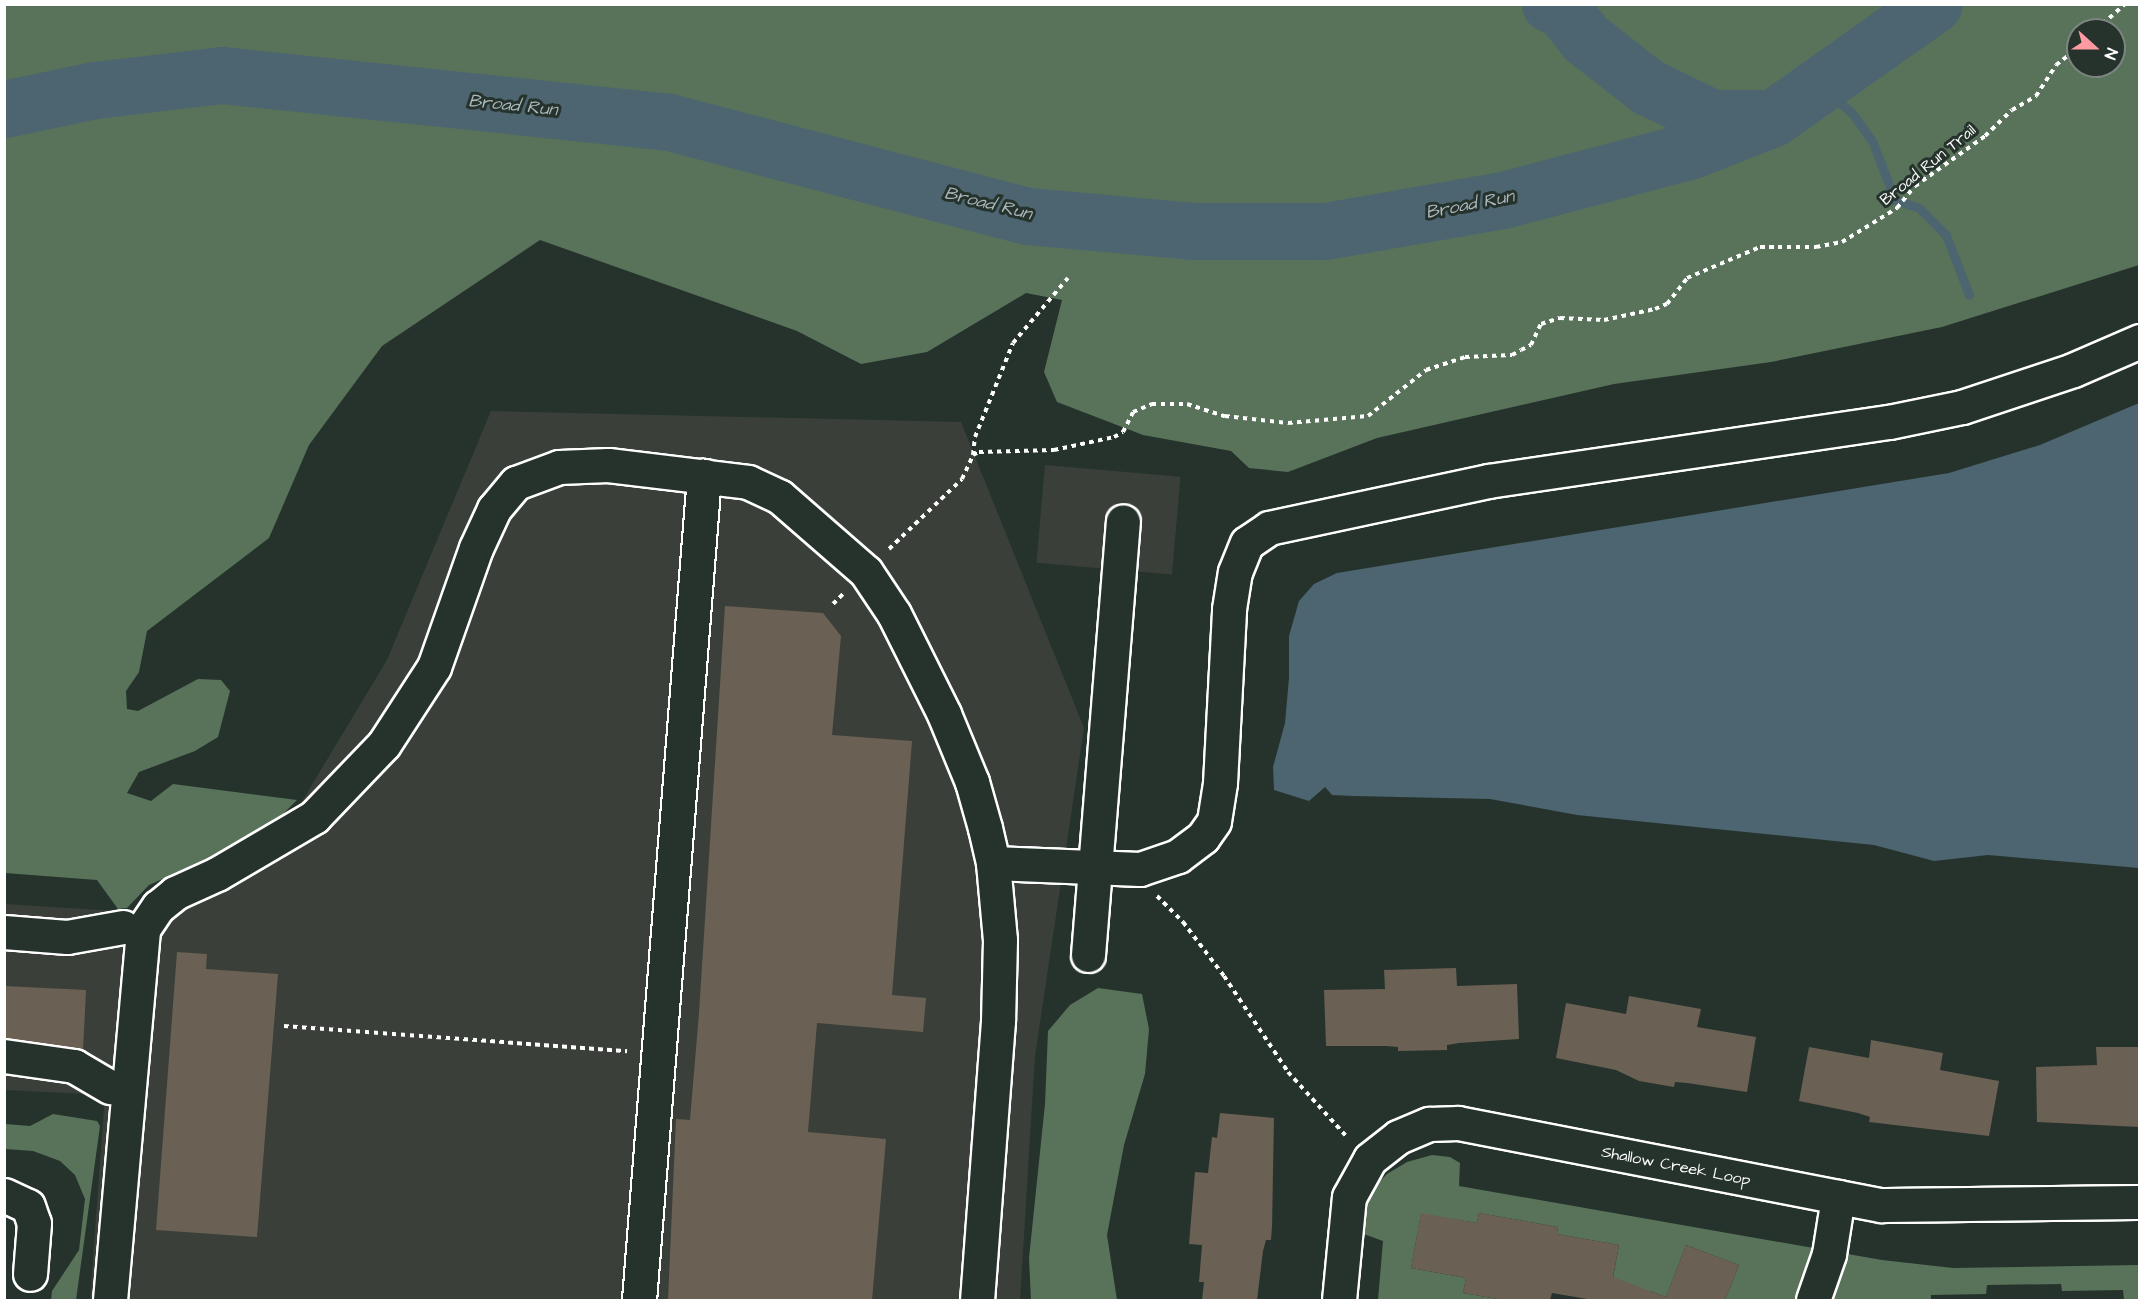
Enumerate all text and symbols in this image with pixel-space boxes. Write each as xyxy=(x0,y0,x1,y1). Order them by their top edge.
north arrow xyxy=(2066,18,2126,78)
text: N xyxy=(2099,45,2123,62)
water label: Broad Run xyxy=(467,91,559,121)
street label: Broad Run Trail xyxy=(1876,120,1980,210)
water label: Broad Run xyxy=(942,183,1034,225)
water label: Broad Run xyxy=(1424,186,1516,224)
street label: Shallow Creek Loop xyxy=(1600,1142,1752,1190)

